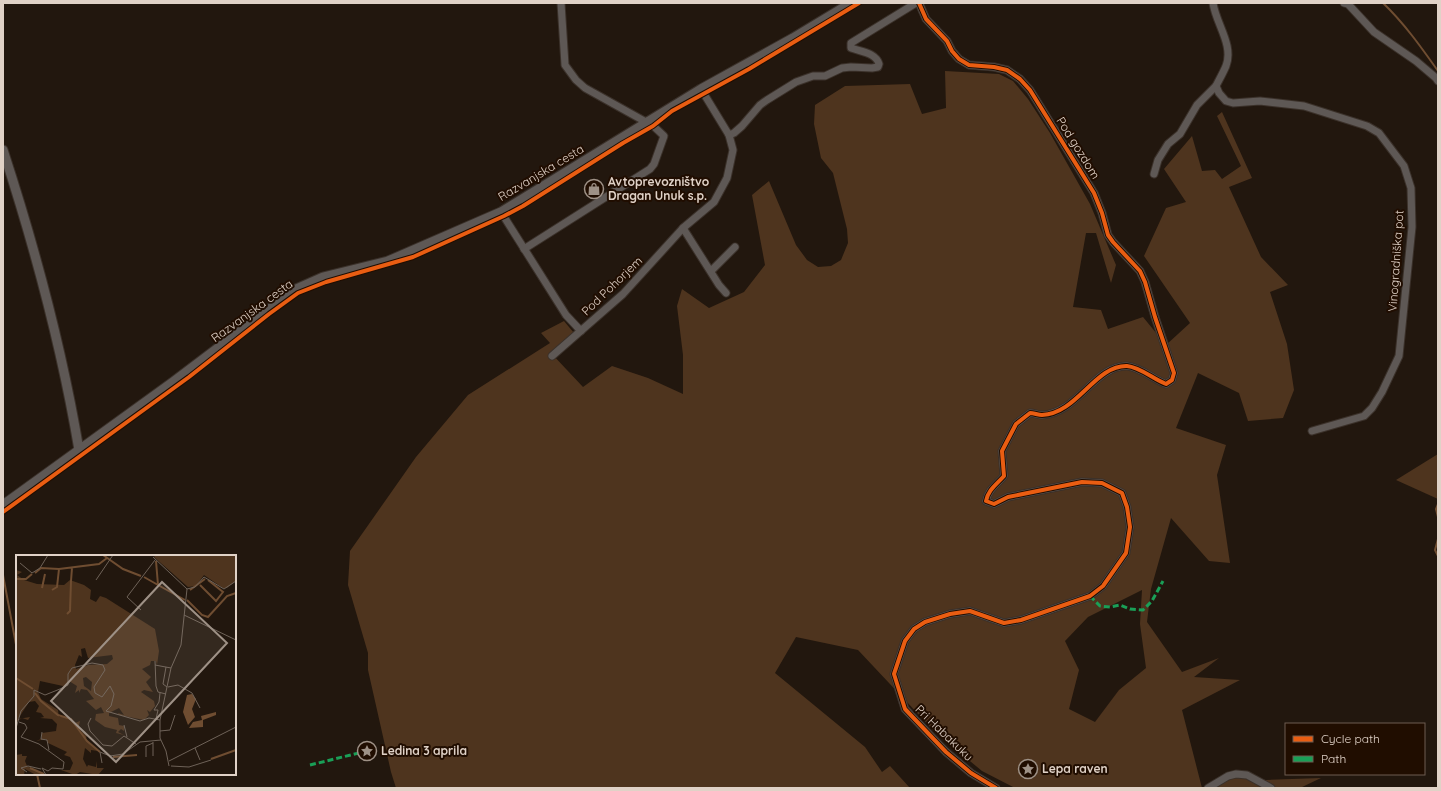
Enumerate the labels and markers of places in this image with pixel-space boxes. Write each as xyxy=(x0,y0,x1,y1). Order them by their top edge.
place label: Avtoprevozništvo Dragan Unuk s.p. xyxy=(608,174,710,203)
shop icon: Avtoprevozništvo Dragan Unuk s.p. xyxy=(583,178,605,200)
place icon: Ledina 3 aprila xyxy=(356,740,378,762)
place label: Ledina 3 aprila xyxy=(381,743,467,758)
place icon: Lepa raven xyxy=(1017,758,1039,780)
place label: Lepa raven xyxy=(1042,761,1108,776)

